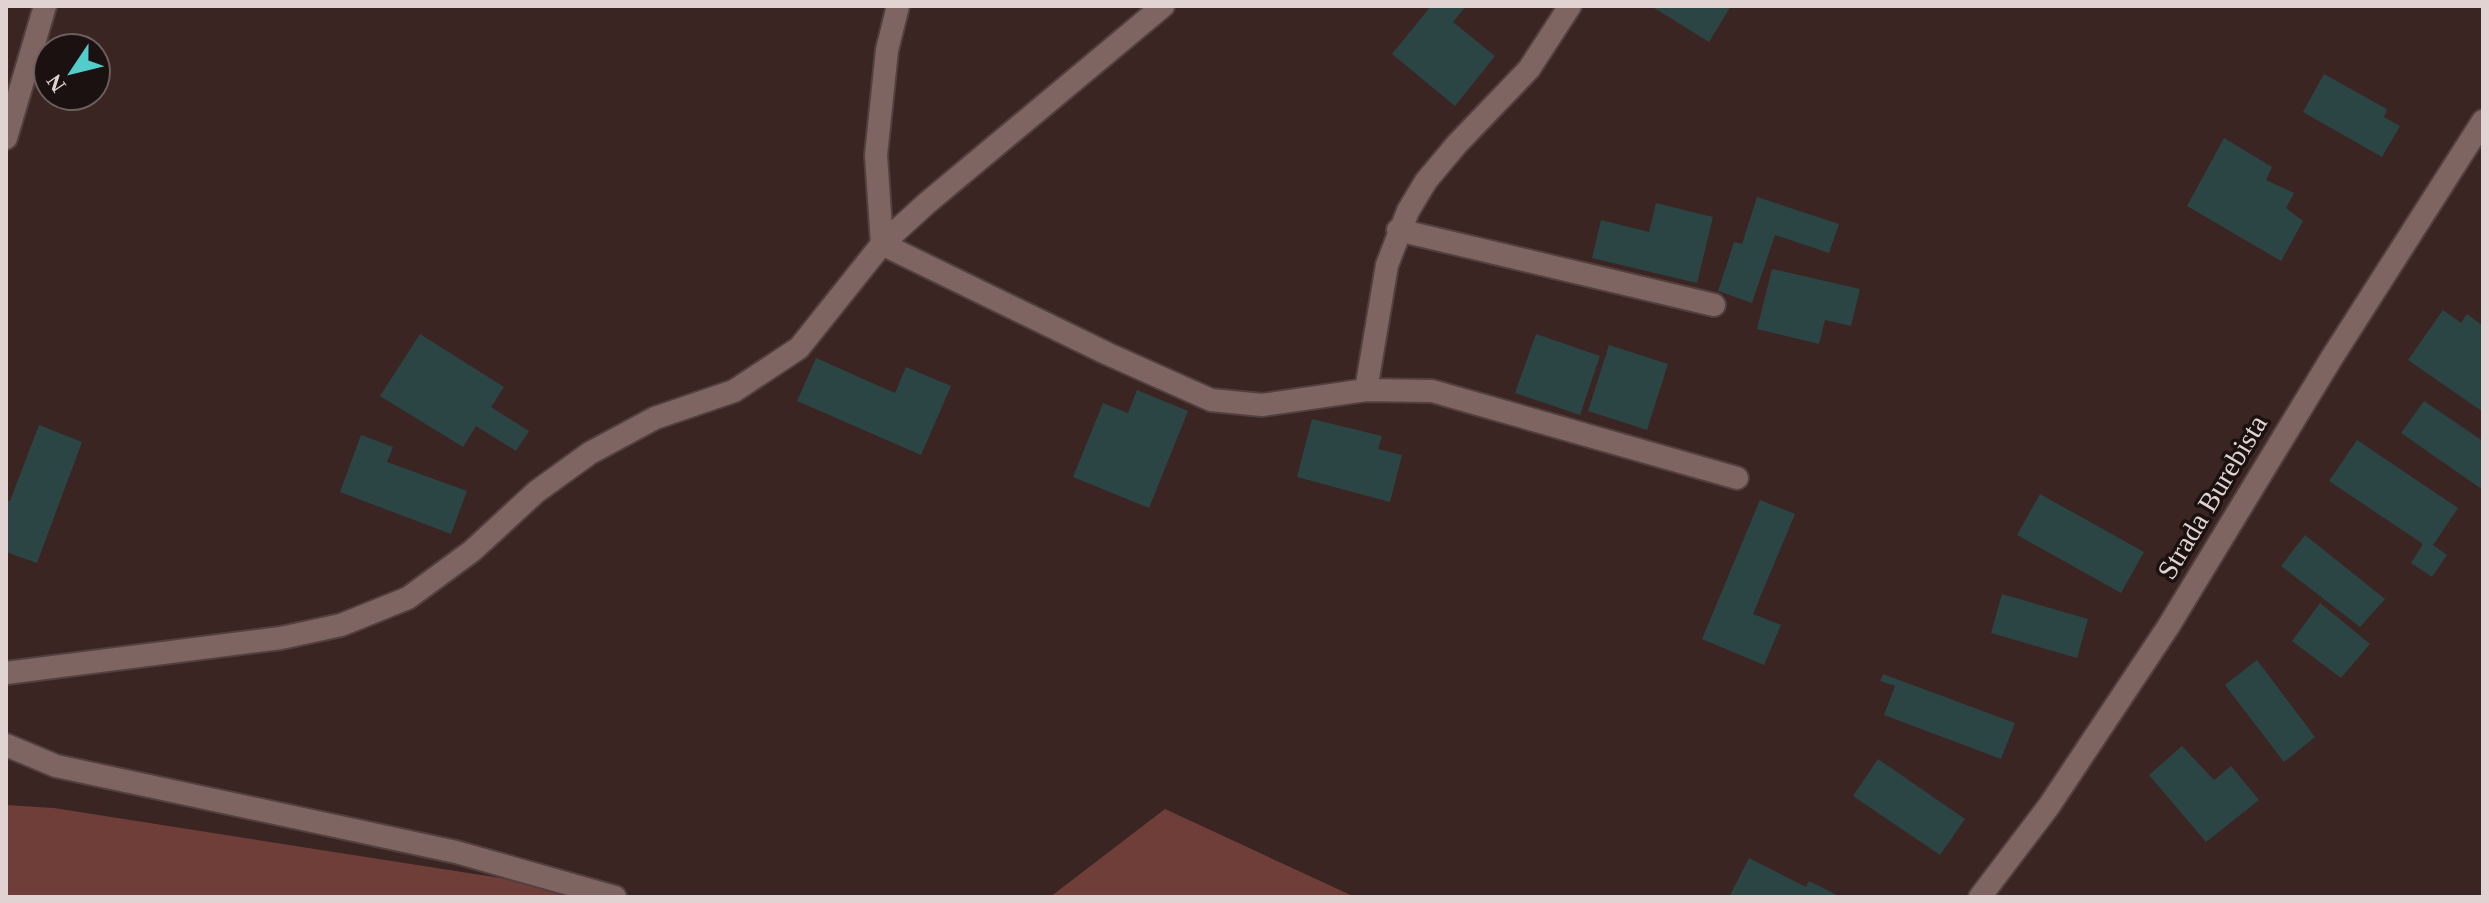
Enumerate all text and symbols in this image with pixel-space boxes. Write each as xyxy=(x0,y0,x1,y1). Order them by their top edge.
north arrow xyxy=(32,32,112,112)
text: N xyxy=(41,69,71,97)
street label: Strada Burebista xyxy=(2151,409,2273,585)

